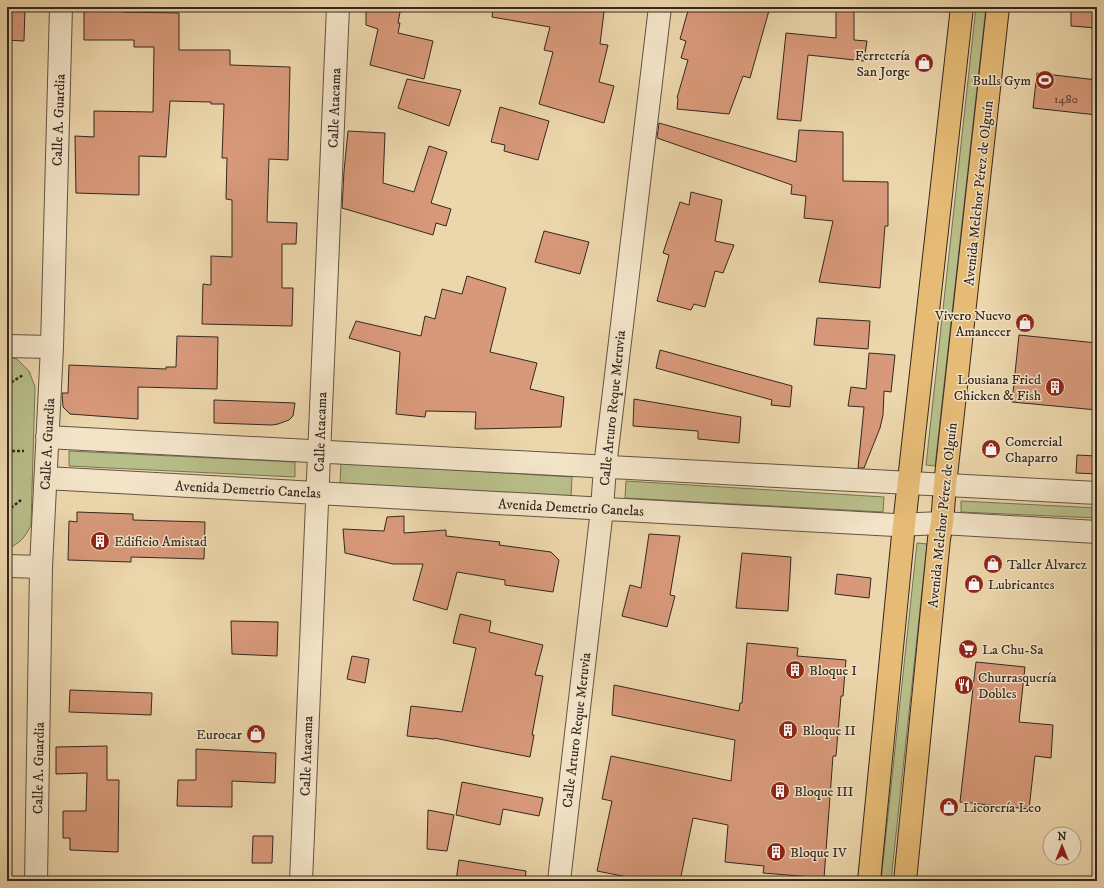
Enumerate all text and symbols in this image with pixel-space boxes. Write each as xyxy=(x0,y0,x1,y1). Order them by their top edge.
place label: Ferretería San Jorge xyxy=(855,47,910,81)
shop icon: Ferretería San Jorge xyxy=(913,52,935,74)
street label: Calle Atacama xyxy=(325,68,345,148)
sports icon: Bulls Gym xyxy=(1034,69,1056,91)
place label: Bulls Gym xyxy=(972,72,1031,90)
street label: Calle A. Guardia xyxy=(48,74,70,166)
house number: 1480 xyxy=(1054,92,1078,107)
street label: Avenida Melchor Pérez de Olguín xyxy=(960,99,998,287)
place label: Vivero Nuevo Amanecer xyxy=(934,307,1012,341)
shop icon: Vivero Nuevo Amanecer xyxy=(1014,312,1036,334)
street label: Calle Arturo Reque Meruvia xyxy=(596,329,630,487)
place label: Lousiana Fried Chicken & Fish xyxy=(954,371,1042,405)
building icon: Lousiana Fried Chicken & Fish xyxy=(1044,376,1066,398)
street label: Calle Atacama xyxy=(311,392,331,472)
street label: Calle A. Guardia xyxy=(37,398,59,491)
street label: Avenida Melchor Pérez de Olguín xyxy=(924,421,962,609)
place label: Comercial Chaparro xyxy=(1005,433,1063,467)
shop icon: Comercial Chaparro xyxy=(980,438,1002,460)
street label: Avenida Demetrio Canelas xyxy=(174,477,322,503)
street label: Avenida Demetrio Canelas xyxy=(497,495,645,521)
building icon: Edificio Amistad xyxy=(89,530,111,552)
place label: Edificio Amistad xyxy=(114,533,207,551)
shop icon: Taller Alvarez xyxy=(982,553,1004,575)
place label: Taller Alvarez xyxy=(1007,556,1087,574)
shop icon: Lubricantes xyxy=(963,573,985,595)
place label: Lubricantes xyxy=(988,576,1055,594)
supermarket icon: La Chu-Sa xyxy=(957,638,979,660)
place label: La Chu-Sa xyxy=(982,641,1043,659)
street label: Calle Arturo Reque Meruvia xyxy=(559,651,595,809)
building icon: Bloque I xyxy=(784,659,806,681)
place label: Bloque I xyxy=(809,662,857,680)
place label: Churrasquería Dobles xyxy=(978,669,1057,703)
restaurant icon: Churrasquería Dobles xyxy=(953,674,975,696)
street label: Calle Atacama xyxy=(297,716,317,796)
building icon: Bloque II xyxy=(777,719,799,741)
street label: Calle A. Guardia xyxy=(29,722,49,814)
place label: Bloque II xyxy=(802,722,856,740)
shop icon: Eurocar xyxy=(245,723,267,745)
place label: Eurocar xyxy=(196,726,243,744)
building icon: Bloque III xyxy=(769,780,791,802)
place label: Bloque III xyxy=(794,783,854,801)
shop icon: Licorería Leo xyxy=(938,796,960,818)
place label: Licorería Leo xyxy=(963,799,1041,817)
north arrow xyxy=(1042,826,1082,866)
text: N xyxy=(1057,830,1067,844)
building icon: Bloque IV xyxy=(765,841,787,863)
place label: Bloque IV xyxy=(790,844,848,862)

